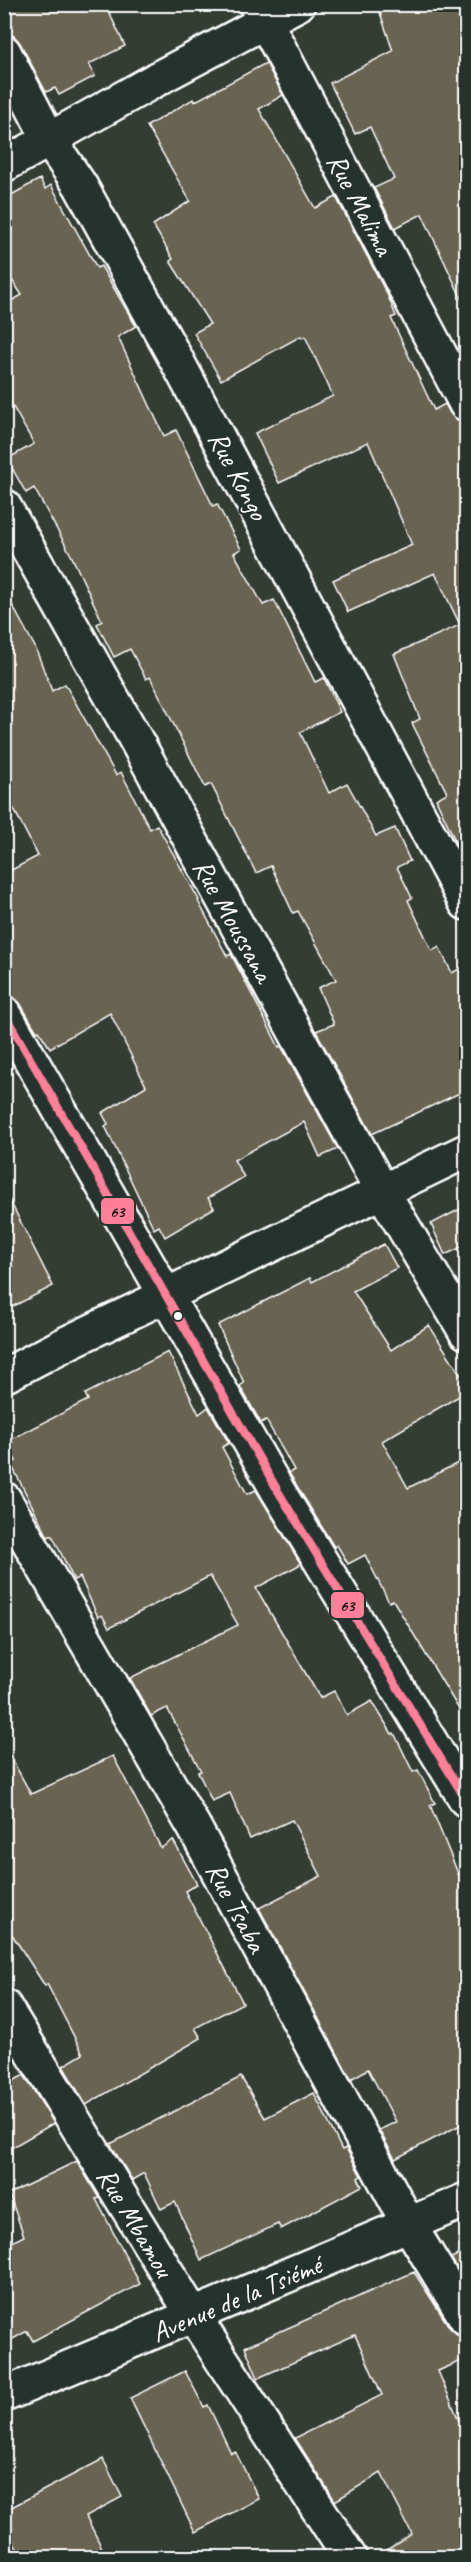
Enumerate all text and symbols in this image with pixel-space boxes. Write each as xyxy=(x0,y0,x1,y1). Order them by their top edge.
street label: Rue Malima xyxy=(319,147,403,263)
street label: Rue Kongo xyxy=(201,425,277,528)
street label: Rue Moussana xyxy=(185,853,283,990)
line badge: 63 xyxy=(100,1197,135,1225)
text: 63 xyxy=(110,1202,126,1222)
unlabelled marker xyxy=(172,1310,184,1322)
line badge: 63 xyxy=(330,1591,365,1619)
text: 63 xyxy=(340,1596,356,1616)
street label: Rue Tsaba xyxy=(198,1856,276,1960)
street label: Rue Mbamou xyxy=(89,2161,183,2285)
street label: Avenue de la Tsiémé xyxy=(146,2245,330,2350)

